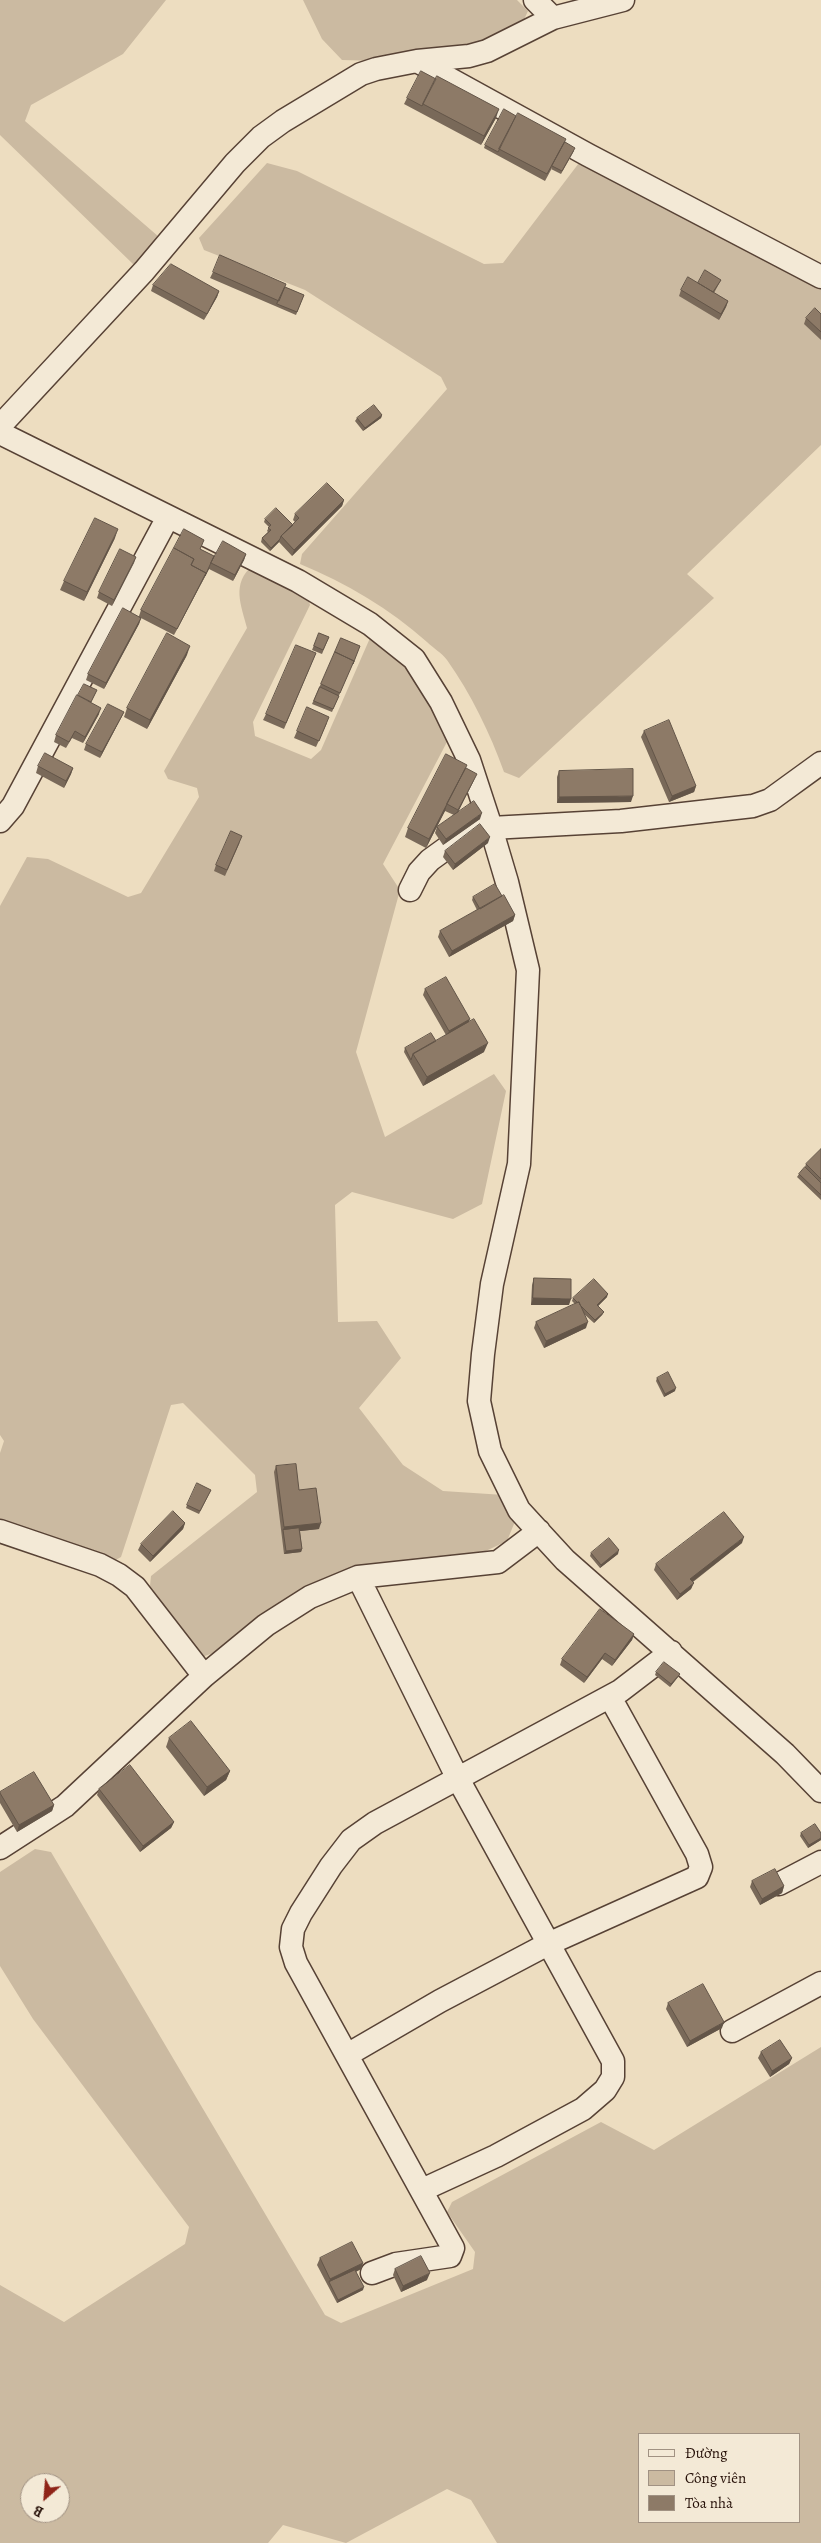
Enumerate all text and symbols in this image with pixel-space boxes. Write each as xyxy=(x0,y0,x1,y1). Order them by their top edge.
legend xyxy=(638,2433,801,2523)
text: Đường xyxy=(685,2443,727,2463)
text: Công viên xyxy=(685,2468,746,2488)
north arrow xyxy=(20,2473,70,2523)
text: Tòa nhà xyxy=(685,2493,733,2513)
text: B xyxy=(30,2500,47,2521)

